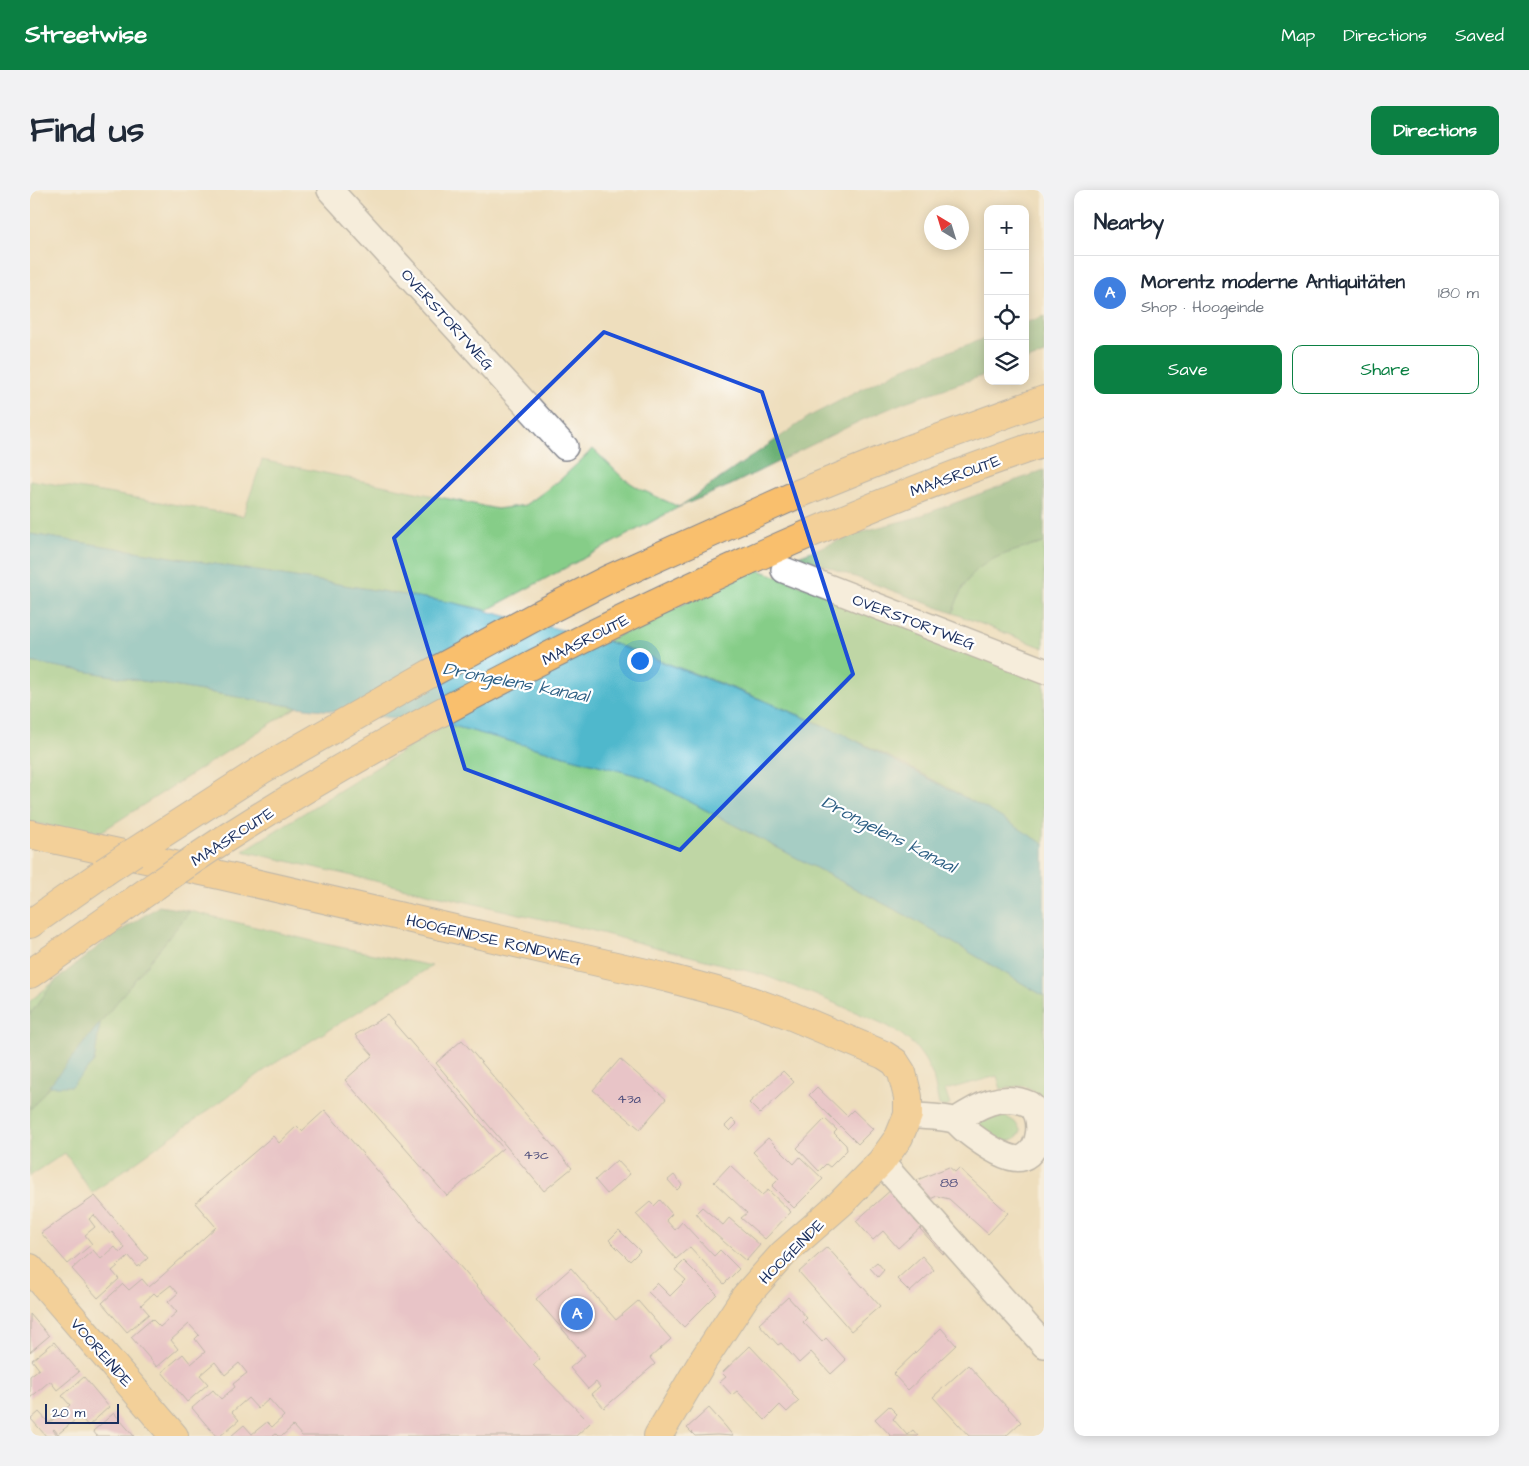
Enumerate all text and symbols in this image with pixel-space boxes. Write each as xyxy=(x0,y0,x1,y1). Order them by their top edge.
text: Streetwise xyxy=(25,18,147,52)
text: Map xyxy=(1281,23,1315,48)
text: Directions xyxy=(1343,23,1427,48)
text: Saved xyxy=(1455,23,1504,48)
text: Find us xyxy=(30,106,144,155)
button: Directions xyxy=(1371,106,1499,155)
north arrow xyxy=(924,205,969,250)
map controls xyxy=(984,205,1029,385)
button: + xyxy=(984,205,1029,250)
text: Nearby xyxy=(1094,208,1164,237)
button: − xyxy=(984,250,1029,295)
street label: OVERSTORTWEG xyxy=(396,264,499,375)
text: Morentz moderne Antiquitäten xyxy=(1141,269,1405,296)
text: A xyxy=(1105,282,1115,304)
text: 180 m xyxy=(1438,282,1479,304)
button: locate xyxy=(984,295,1029,340)
text: Shop · Hoogeinde xyxy=(1141,296,1264,318)
button: layers xyxy=(984,340,1029,385)
button: Save xyxy=(1094,345,1282,394)
button: Share xyxy=(1292,345,1479,394)
street label: MAASROUTE xyxy=(907,449,1004,502)
street label: OVERSTORTWEG xyxy=(849,588,978,655)
street label: MAASROUTE xyxy=(538,608,633,671)
your location xyxy=(627,648,653,674)
water label: Drongelens kanaal xyxy=(441,656,593,710)
water label: Drongelens kanaal xyxy=(817,790,962,881)
street label: MAASROUTE xyxy=(187,802,279,872)
street label: HOOGEINDSE RONDWEG xyxy=(404,909,583,971)
house number: 43a xyxy=(617,1089,641,1109)
house number: 43c xyxy=(523,1145,549,1165)
house number: 88 xyxy=(940,1173,958,1193)
street label: HOOGEINDE xyxy=(754,1214,830,1289)
pin: A xyxy=(561,1295,593,1333)
street label: VOOREINDE xyxy=(65,1313,138,1392)
scale bar xyxy=(45,1401,119,1424)
text: 20 m xyxy=(52,1403,85,1423)

